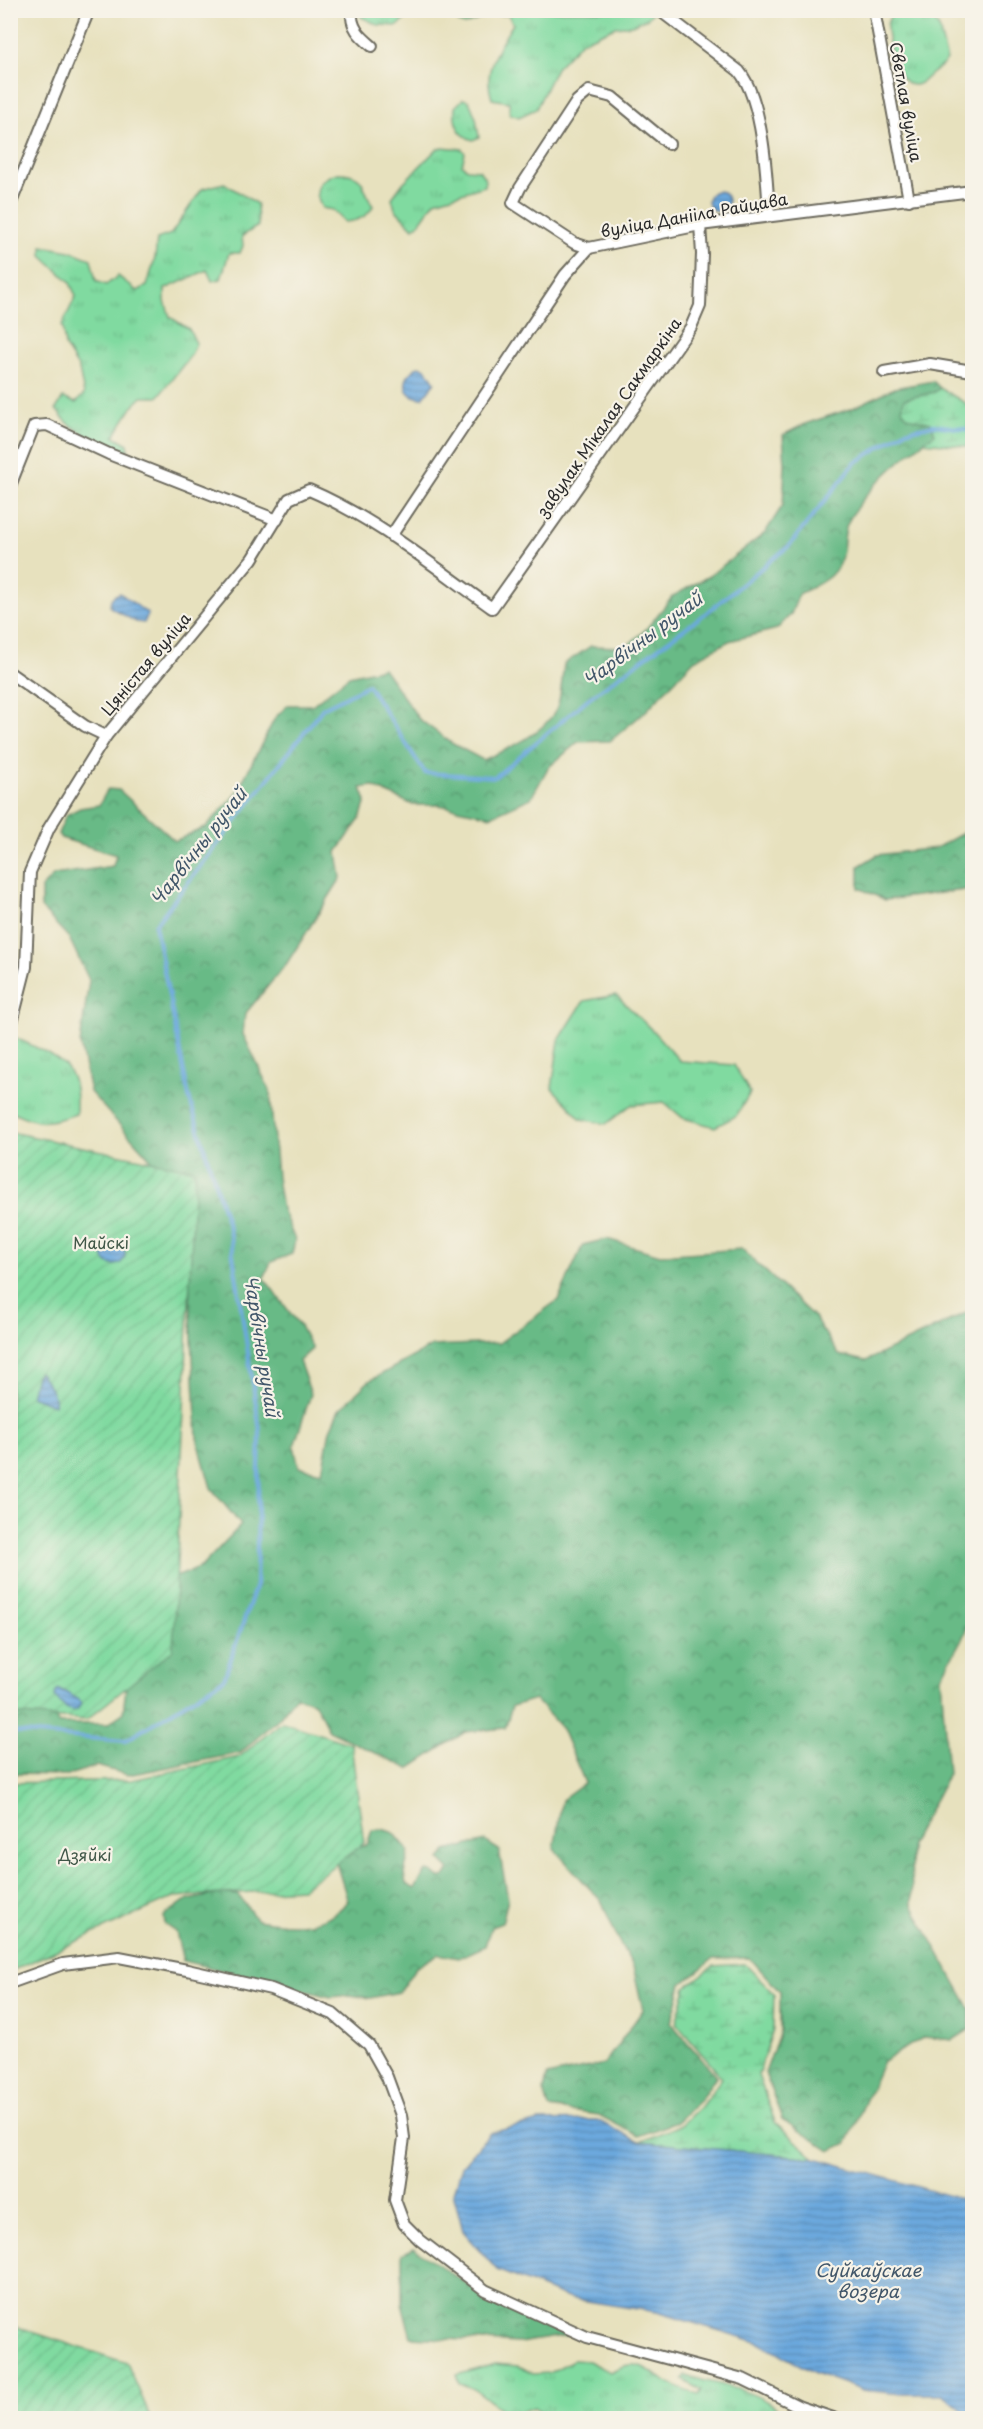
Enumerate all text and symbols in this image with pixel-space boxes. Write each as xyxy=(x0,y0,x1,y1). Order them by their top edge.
street label: Светлая вуліца xyxy=(885,40,929,164)
street label: вуліца Данііла Райцава xyxy=(598,186,789,242)
street label: завулак Мікалая Сакмаркіна xyxy=(529,312,686,522)
water label: Чарвічны ручай xyxy=(577,584,709,693)
street label: Цяністая вуліца xyxy=(95,606,196,720)
water label: Чарвічны ручай xyxy=(143,780,254,911)
park label: Майскі xyxy=(73,1230,129,1254)
water label: Чарвічны ручай xyxy=(238,1273,287,1421)
park label: Дзяйкі xyxy=(57,1842,112,1866)
water label: Суйкаўскае возера xyxy=(815,2256,923,2304)

